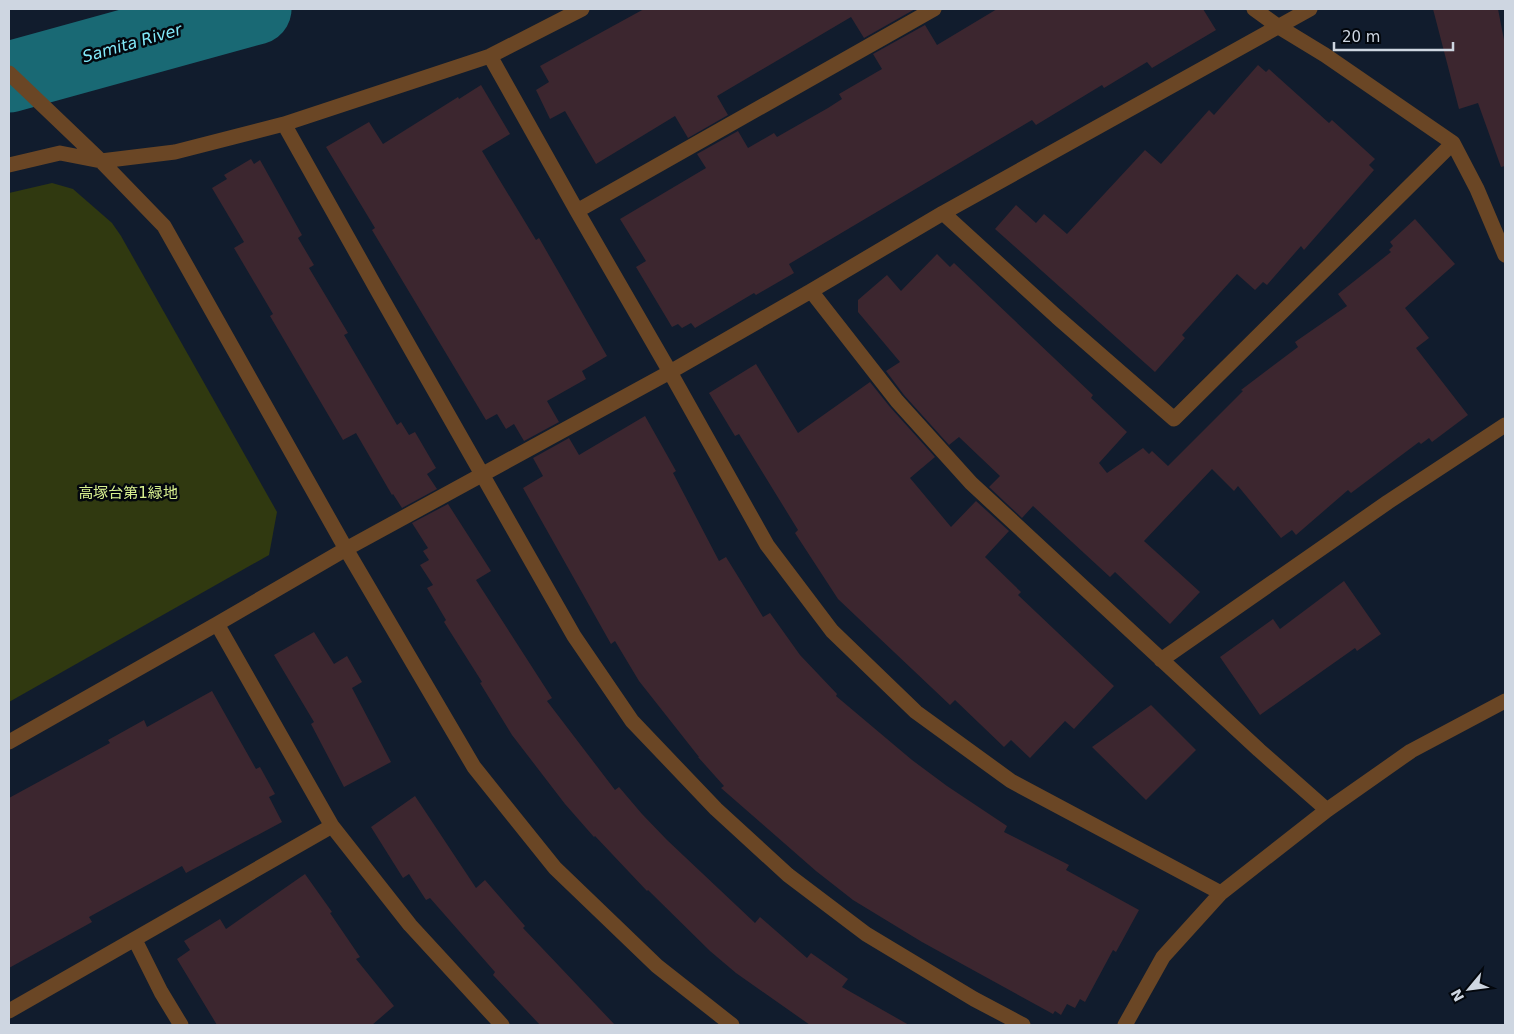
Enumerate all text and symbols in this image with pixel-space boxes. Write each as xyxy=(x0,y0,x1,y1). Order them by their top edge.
water label: Samita River xyxy=(80,19,185,66)
scale bar xyxy=(1334,20,1453,52)
text: 20 m xyxy=(1342,28,1380,46)
park label: 高塚台第1緑地 xyxy=(78,484,178,502)
north arrow xyxy=(1444,964,1494,1014)
text: N xyxy=(1448,986,1467,1004)

